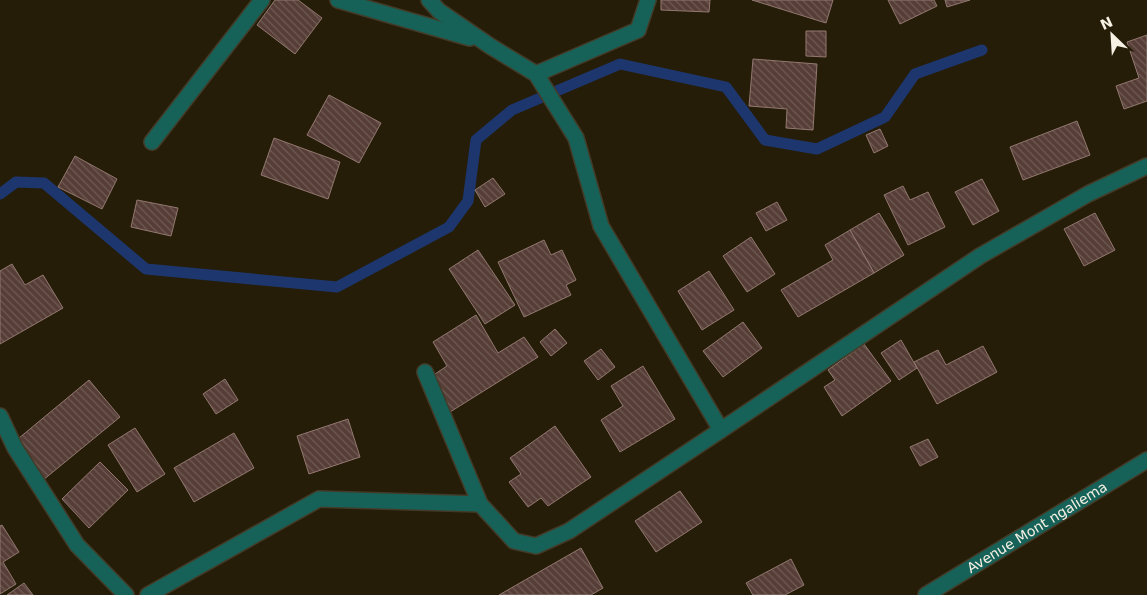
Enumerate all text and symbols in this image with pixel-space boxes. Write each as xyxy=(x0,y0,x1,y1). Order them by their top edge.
north arrow xyxy=(1087,10,1137,60)
text: N xyxy=(1098,13,1115,33)
street label: Avenue Mont ngaliema xyxy=(964,478,1110,576)

